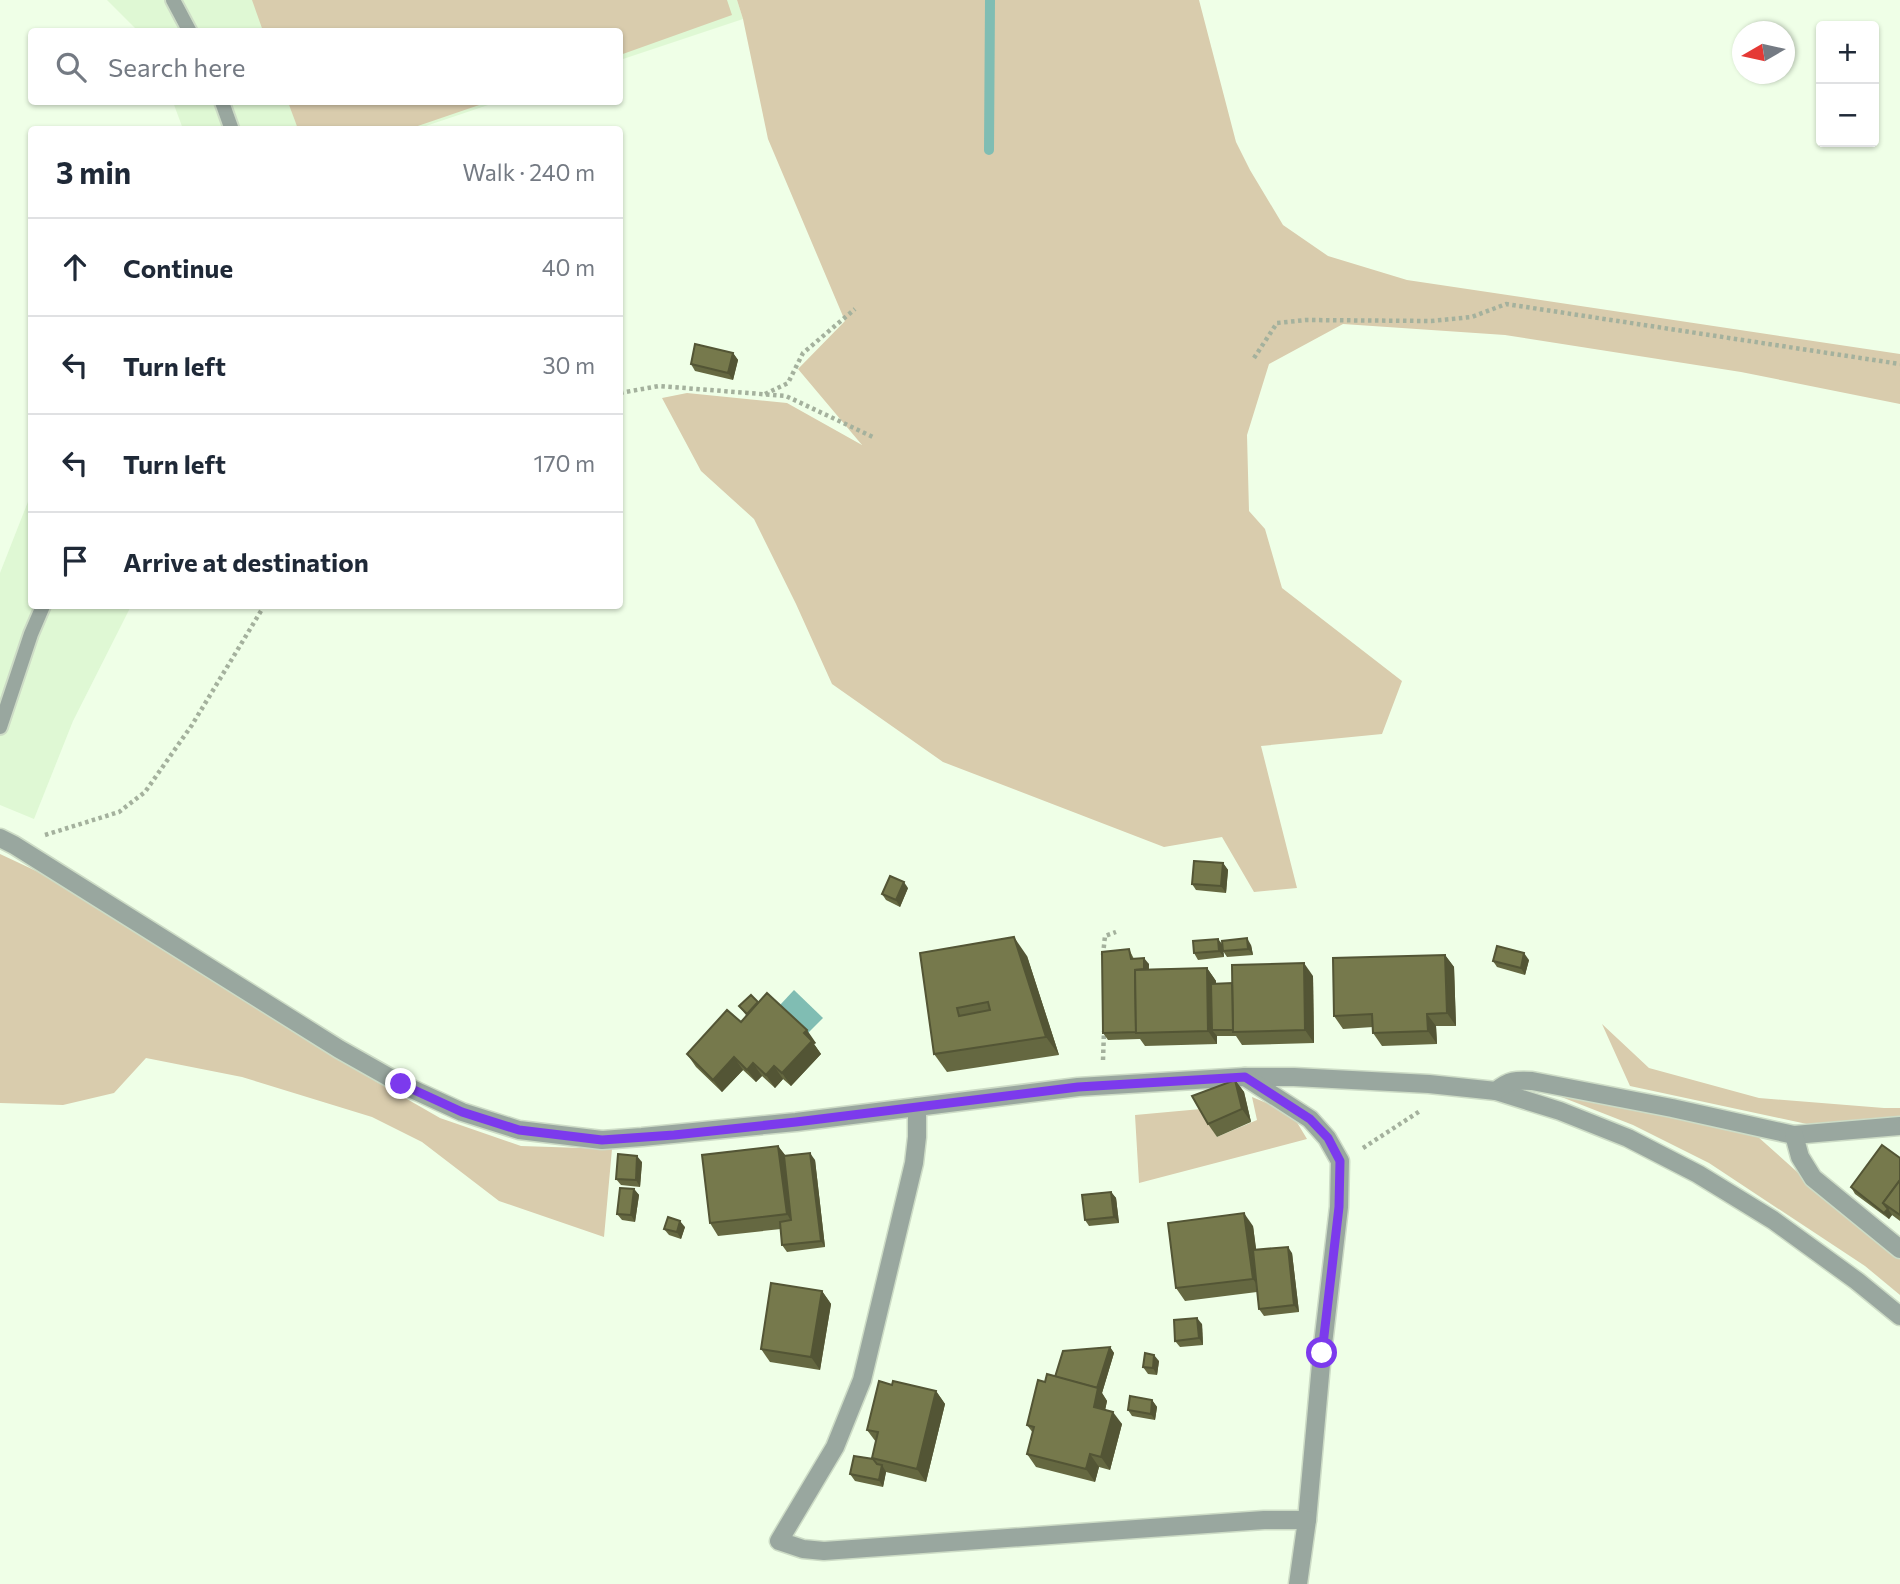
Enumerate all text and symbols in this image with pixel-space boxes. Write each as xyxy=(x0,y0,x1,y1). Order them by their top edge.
north arrow xyxy=(1732,21,1795,84)
map controls xyxy=(1816,21,1879,147)
button: + xyxy=(1816,21,1879,84)
search box xyxy=(28,28,623,105)
icon: search xyxy=(52,48,90,86)
text: Search here xyxy=(108,51,246,82)
button: − xyxy=(1816,84,1879,147)
text: 3 min xyxy=(56,153,131,190)
text: Walk · 240 m xyxy=(463,158,595,186)
icon: ahead xyxy=(56,248,94,286)
text: Continue xyxy=(123,252,233,283)
text: 40 m xyxy=(542,253,595,281)
icon: left xyxy=(56,346,94,384)
text: Turn left xyxy=(123,350,226,381)
text: 30 m xyxy=(542,351,595,379)
icon: left xyxy=(56,444,94,482)
text: Turn left xyxy=(123,448,226,479)
text: 170 m xyxy=(534,449,595,477)
icon: arrive xyxy=(56,542,94,580)
text: Arrive at destination xyxy=(123,546,369,577)
route end xyxy=(385,1068,416,1099)
route start xyxy=(1306,1337,1337,1368)

